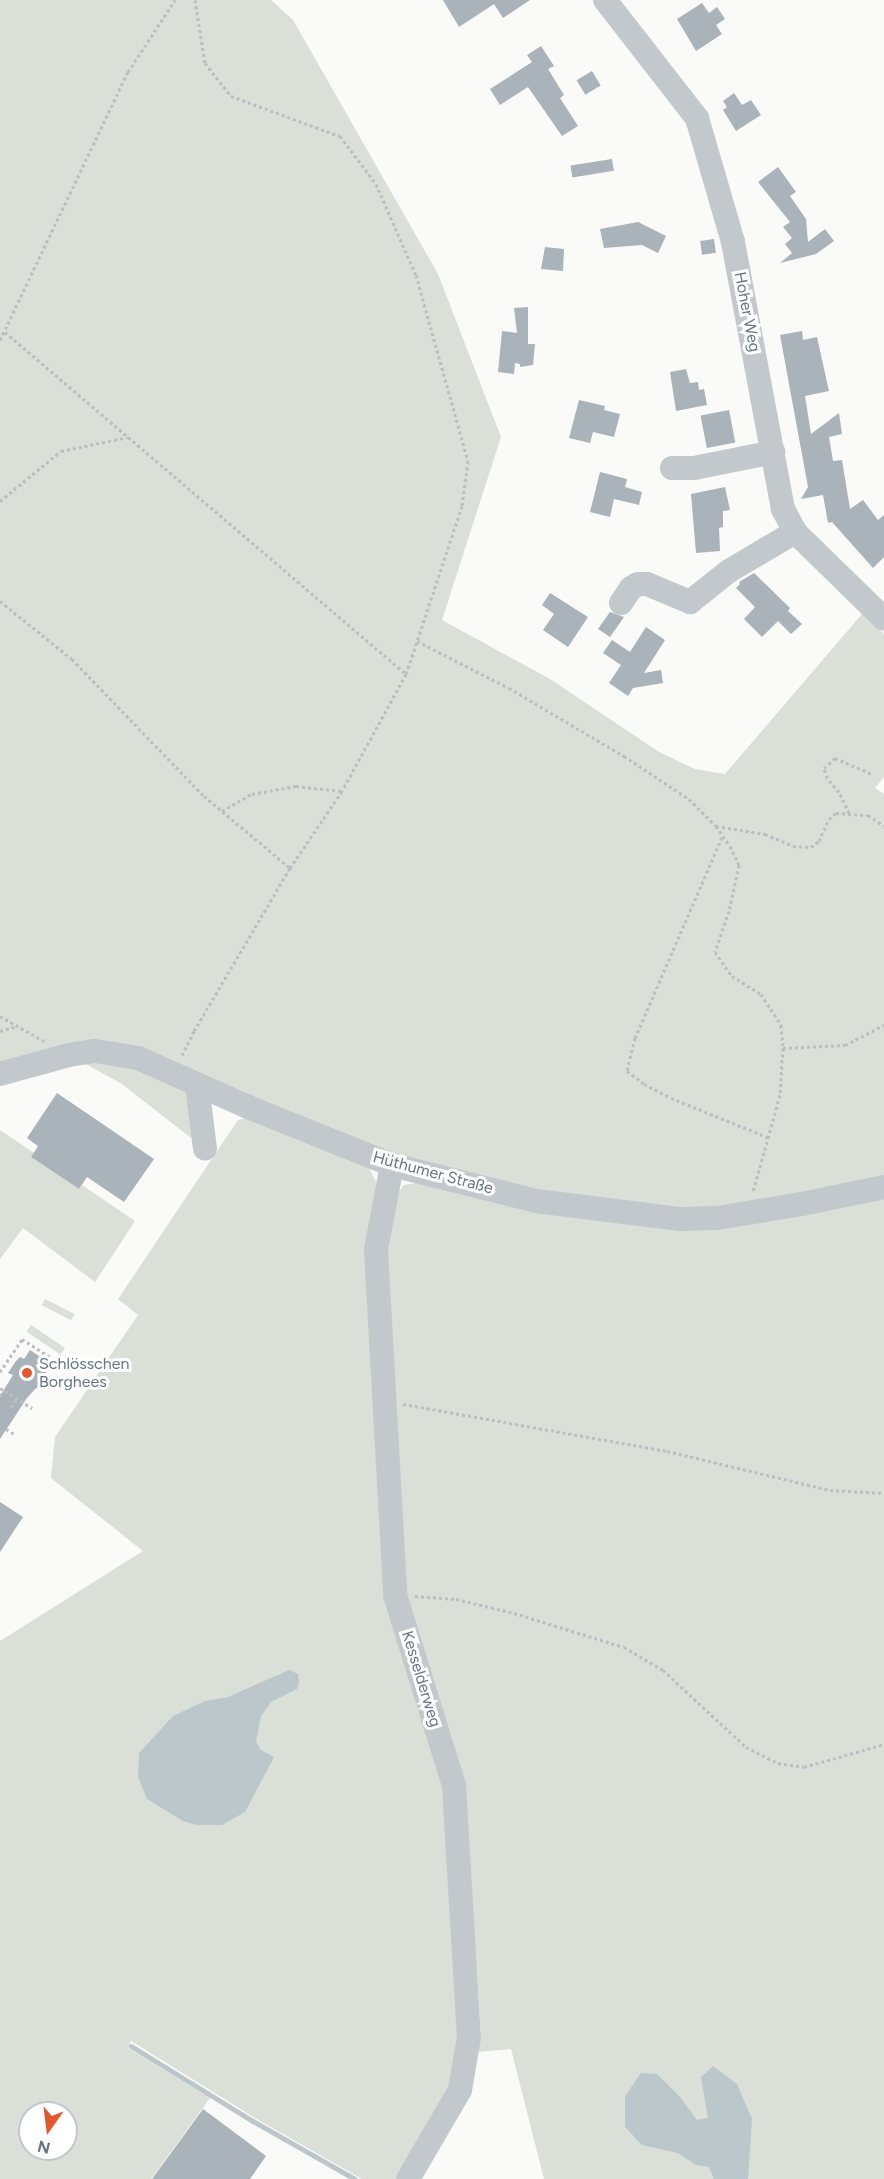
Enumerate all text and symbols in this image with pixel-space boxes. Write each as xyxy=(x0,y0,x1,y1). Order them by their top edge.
street label: Hoher Weg xyxy=(730,270,764,354)
street label: Hüthumer Straße xyxy=(371,1148,495,1198)
place label: Schlösschen Borghees xyxy=(39,1354,129,1392)
marker: Schlösschen Borghees xyxy=(20,1366,34,1380)
street label: Kesselderweg xyxy=(397,1629,445,1729)
north arrow xyxy=(18,2101,78,2161)
text: N xyxy=(36,2136,52,2158)

